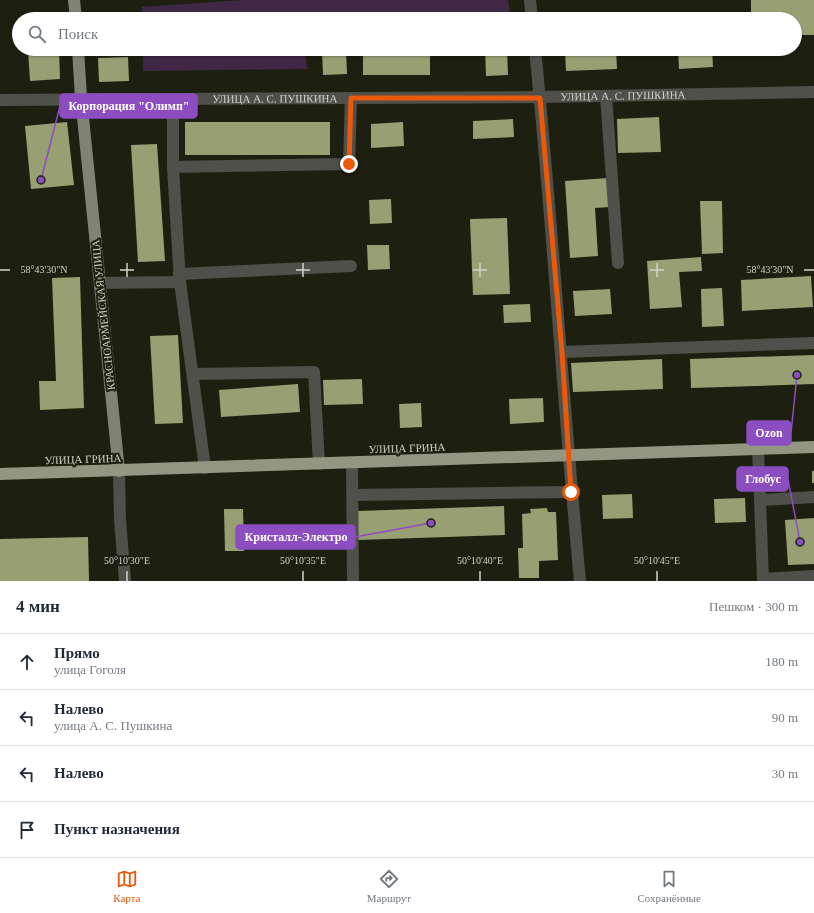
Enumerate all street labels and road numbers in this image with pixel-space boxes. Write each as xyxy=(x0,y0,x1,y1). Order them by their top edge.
street label: УЛИЦА А. С. ПУШКИНА xyxy=(560,88,686,103)
street label: УЛИЦА А. С. ПУШКИНА xyxy=(212,92,338,105)
street label: КРАСНОАРМЕЙСКАЯ УЛИЦА xyxy=(89,239,117,391)
street label: УЛИЦА ГРИНА xyxy=(368,441,446,455)
street label: УЛИЦА ГРИНА xyxy=(44,452,122,466)

